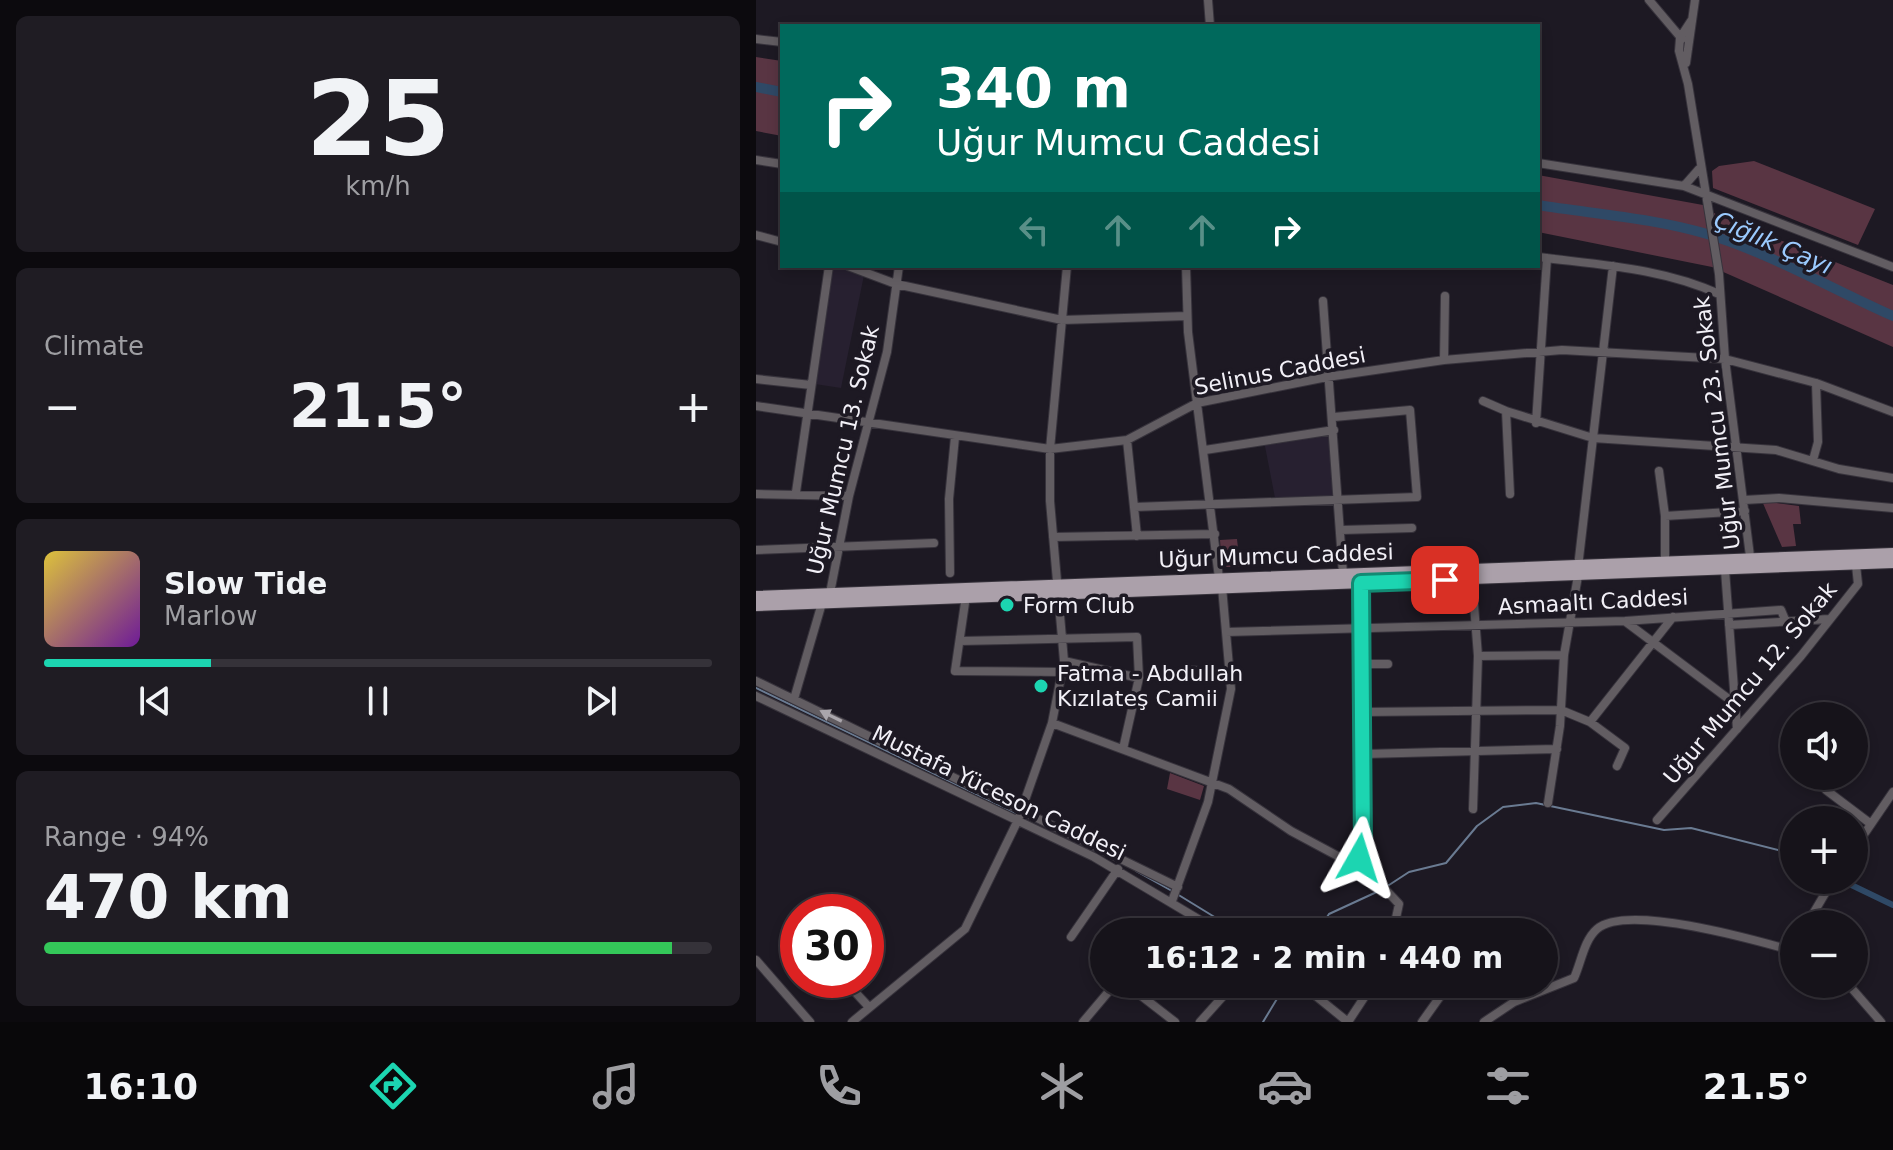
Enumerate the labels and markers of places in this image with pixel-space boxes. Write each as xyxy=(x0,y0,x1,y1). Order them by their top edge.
pin xyxy=(1411,546,1479,614)
place label: Form Club xyxy=(1023,593,1135,618)
marker: Form Club xyxy=(998,596,1016,614)
place label: Fatma - Abdullah Kızılateş Camii xyxy=(1057,661,1243,711)
marker: Fatma - Abdullah Kızılateş Camii xyxy=(1032,677,1050,695)

